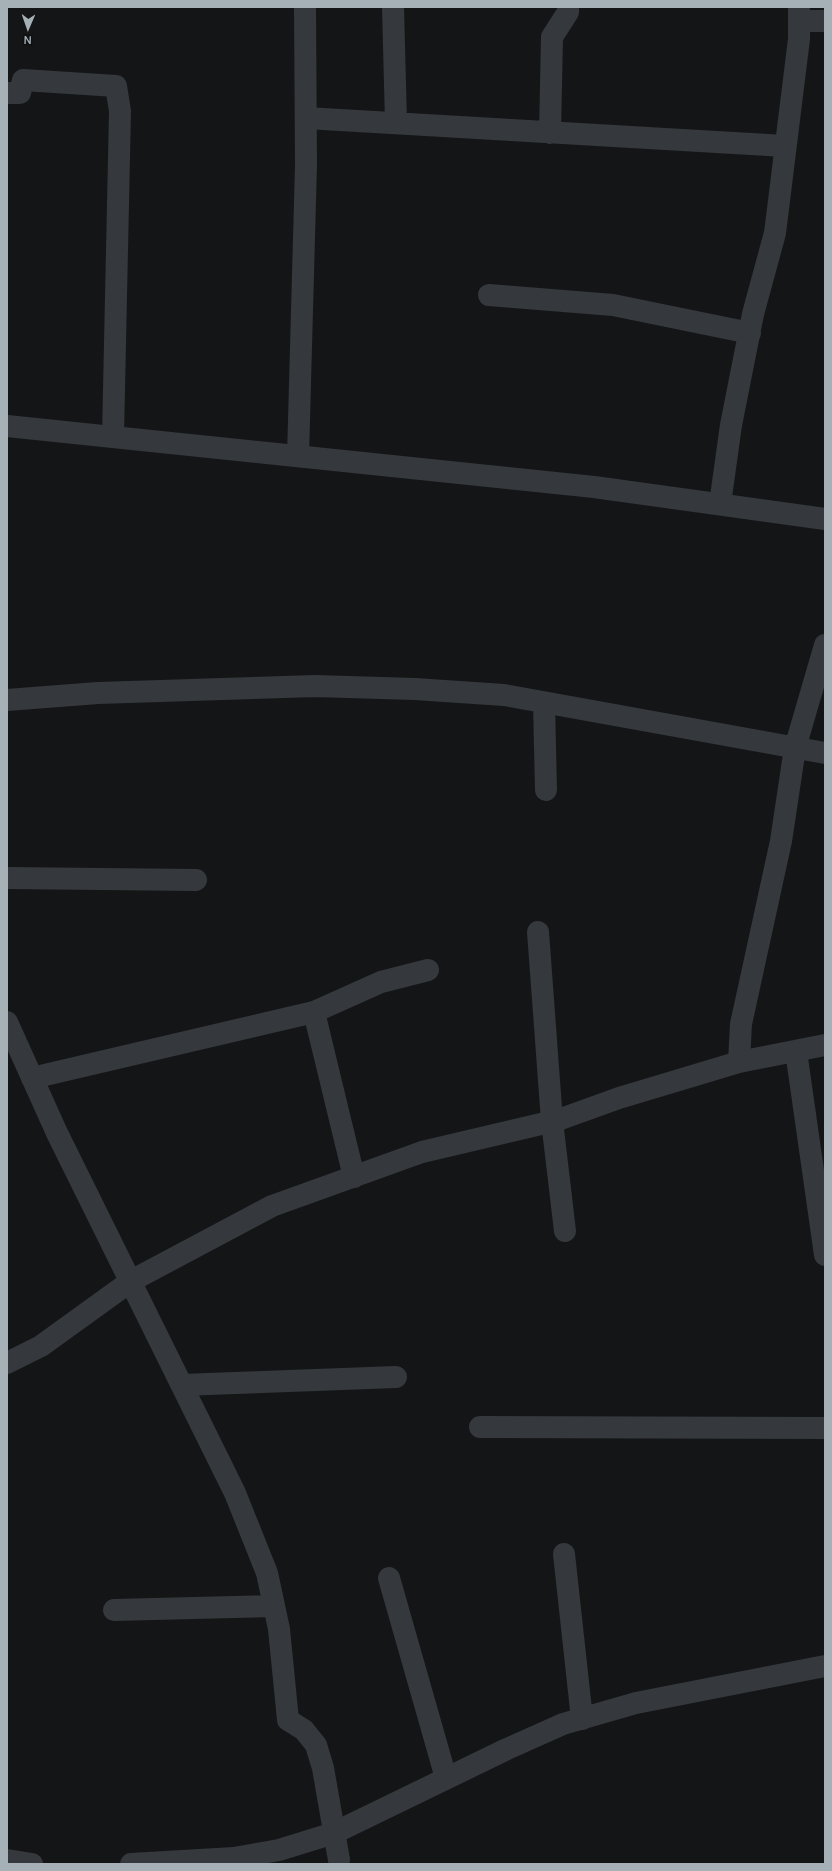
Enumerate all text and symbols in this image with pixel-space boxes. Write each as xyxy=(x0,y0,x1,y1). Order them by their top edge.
north arrow xyxy=(8,8,48,48)
text: N xyxy=(23,33,32,48)

